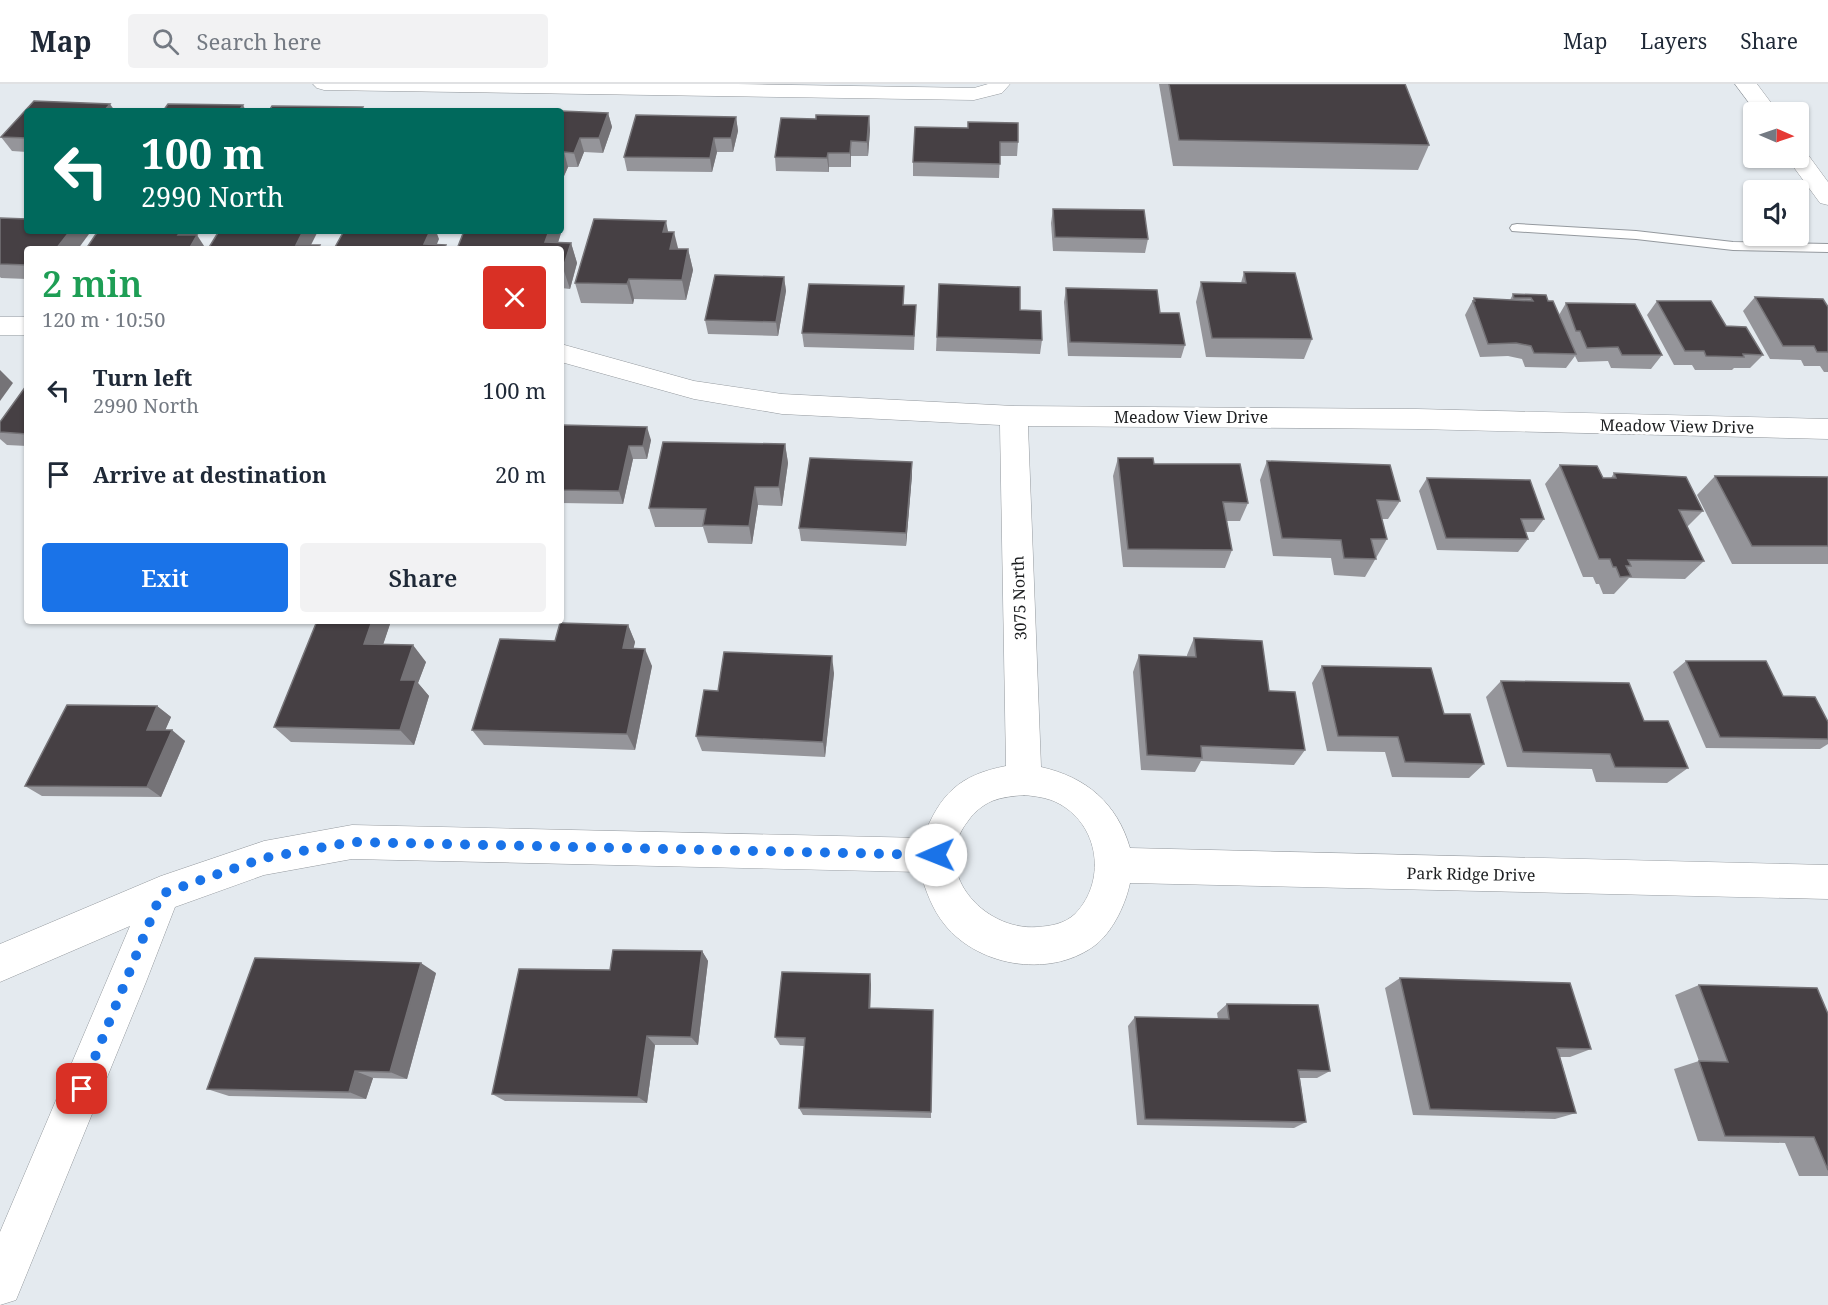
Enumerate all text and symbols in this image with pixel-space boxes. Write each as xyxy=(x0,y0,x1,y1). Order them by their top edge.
search box xyxy=(128,14,548,68)
text: Map xyxy=(30,22,92,60)
icon: search xyxy=(149,25,182,58)
text: Search here xyxy=(197,26,321,56)
text: Map xyxy=(1563,27,1607,55)
text: Layers xyxy=(1640,27,1707,55)
text: Share xyxy=(1740,27,1798,55)
north arrow xyxy=(1743,102,1809,168)
map controls xyxy=(1743,102,1809,246)
text: 100 m xyxy=(141,124,265,181)
icon: left xyxy=(42,132,120,210)
text: 2990 North xyxy=(141,178,284,215)
button: sound xyxy=(1743,180,1809,246)
text: 2 min xyxy=(42,259,143,308)
button: close xyxy=(483,266,546,329)
text: 120 m · 10:50 xyxy=(42,306,165,333)
text: Turn left xyxy=(93,362,192,392)
icon: left xyxy=(42,374,75,407)
text: 100 m xyxy=(483,375,546,405)
text: 2990 North xyxy=(93,392,199,419)
street label: Meadow View Drive xyxy=(1114,406,1268,428)
street label: Meadow View Drive xyxy=(1600,414,1754,438)
icon: arrive xyxy=(42,458,75,491)
text: Arrive at destination xyxy=(93,459,327,489)
text: 20 m xyxy=(495,459,546,489)
button: Exit xyxy=(42,543,288,612)
button: Share xyxy=(300,543,546,612)
street label: 3075 North xyxy=(1007,555,1031,641)
position arrow xyxy=(904,823,968,887)
street label: Park Ridge Drive xyxy=(1407,862,1535,886)
pin xyxy=(56,1063,107,1114)
icon: arrive xyxy=(65,1072,98,1105)

